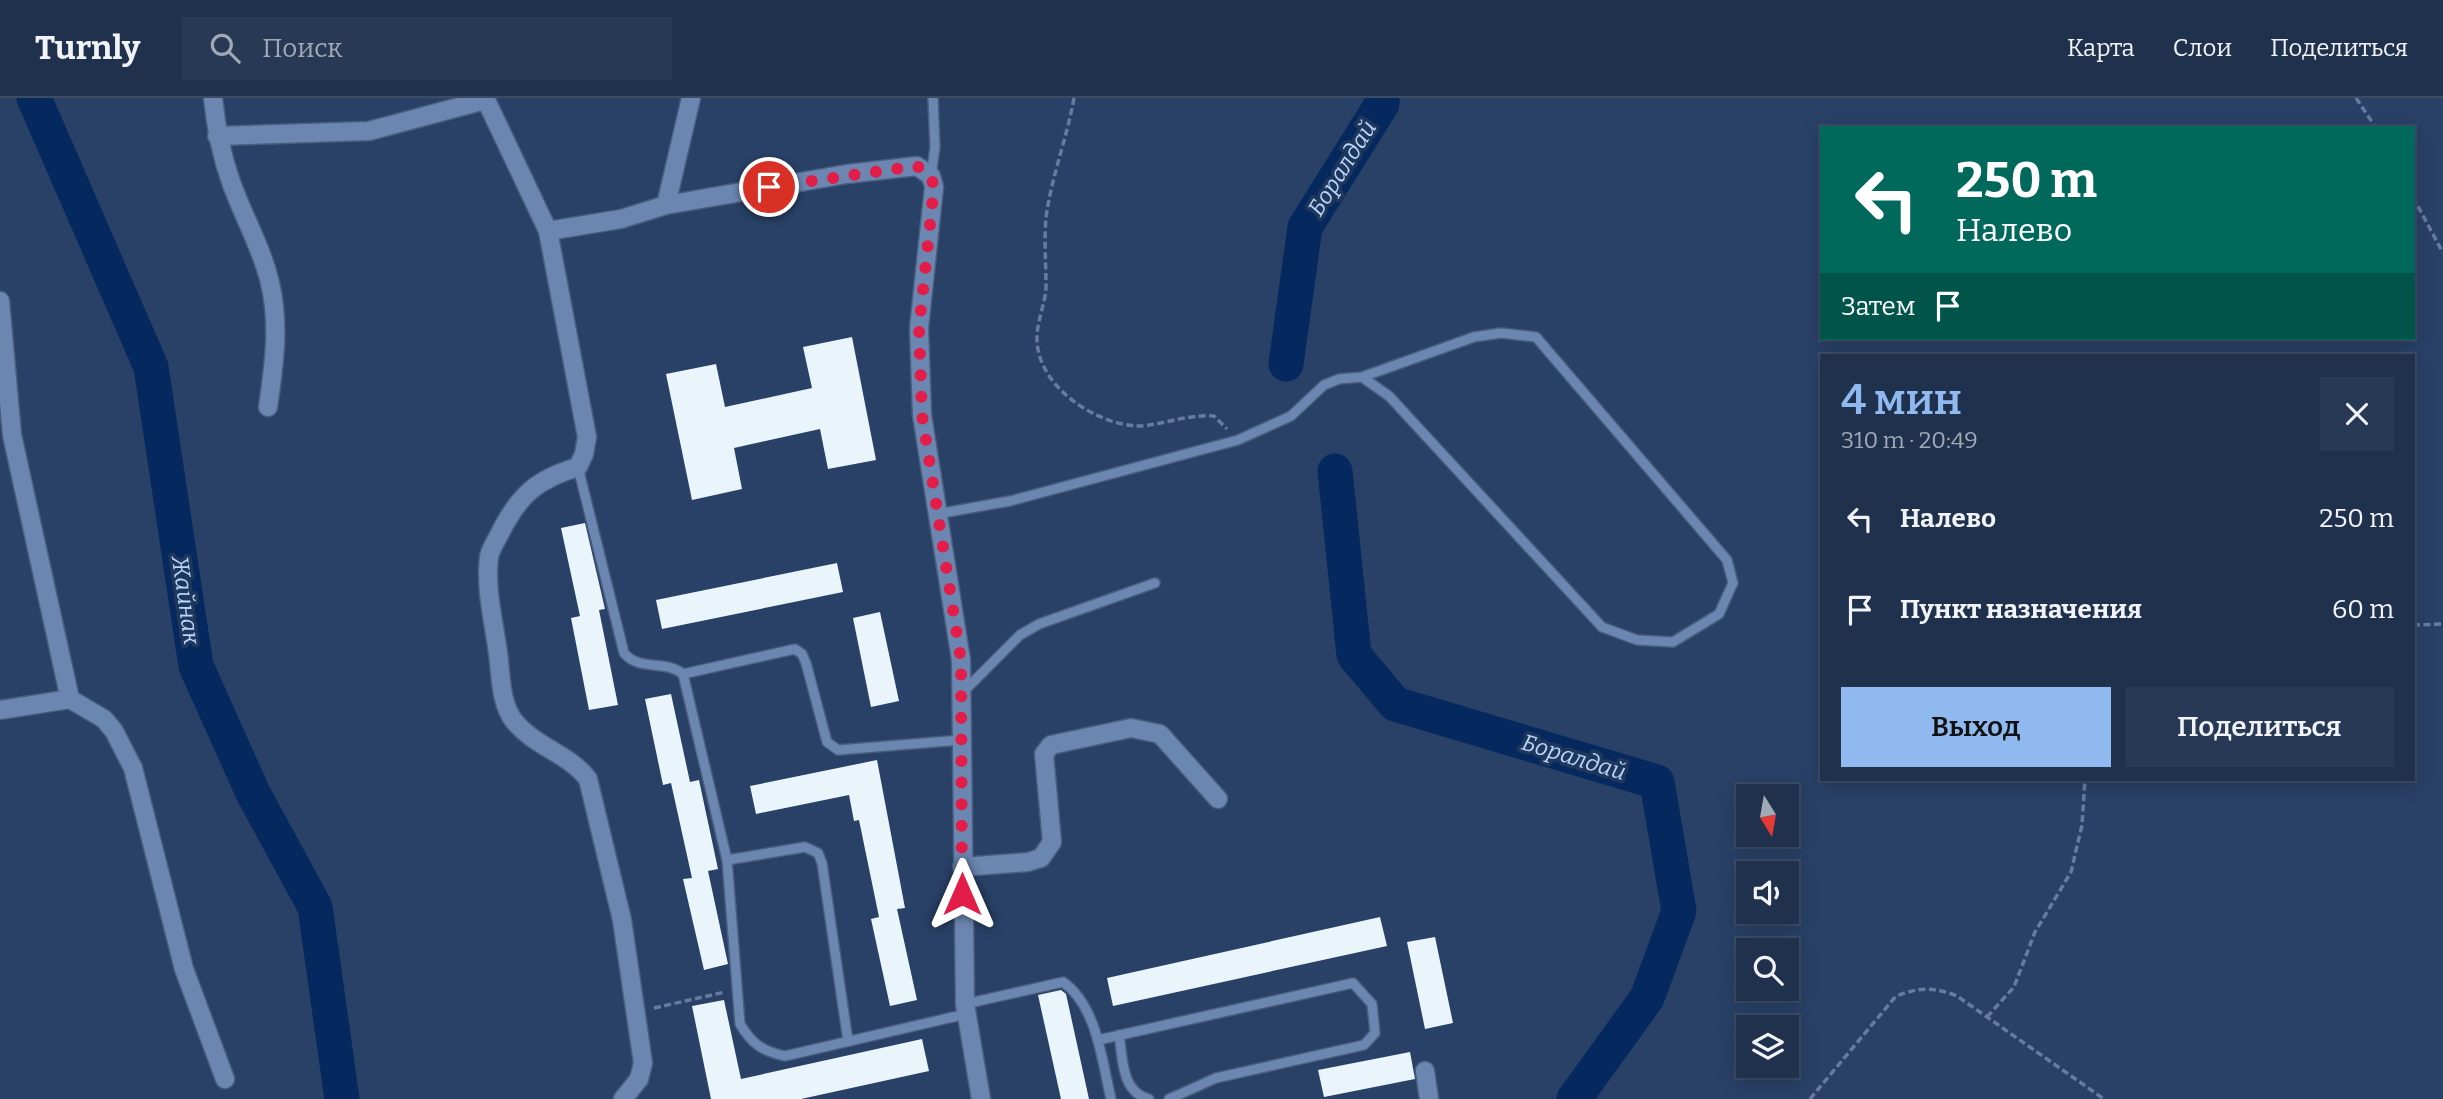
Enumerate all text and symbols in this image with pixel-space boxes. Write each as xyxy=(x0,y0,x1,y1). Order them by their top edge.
search box xyxy=(182,17,672,80)
text: Turnly xyxy=(35,28,140,68)
icon: search xyxy=(206,29,244,67)
text: Поиск xyxy=(262,33,343,64)
text: Карта xyxy=(2067,34,2135,62)
text: Слои xyxy=(2173,34,2232,62)
text: Поделиться xyxy=(2270,34,2408,62)
water label: Боралдай xyxy=(1302,115,1382,221)
text: 250 m xyxy=(1956,151,2097,210)
icon: left xyxy=(1841,154,1932,245)
pin xyxy=(739,157,799,217)
icon: arrive xyxy=(750,168,788,206)
text: Налево xyxy=(1956,211,2072,249)
icon: arrive xyxy=(1929,287,1967,325)
text: Затем xyxy=(1841,291,1915,322)
text: 4 мин xyxy=(1841,375,1962,425)
button: close xyxy=(2320,377,2394,451)
text: 310 m · 20:49 xyxy=(1841,426,1978,454)
icon: left xyxy=(1841,500,1879,538)
text: Налево xyxy=(1900,503,1996,534)
text: 250 m xyxy=(2319,503,2394,534)
water label: Жайнак xyxy=(166,553,206,647)
icon: arrive xyxy=(1841,591,1879,629)
text: Пункт назначения xyxy=(1900,594,2142,625)
text: 60 m xyxy=(2332,594,2394,625)
button: Выход xyxy=(1841,687,2111,767)
button: Поделиться xyxy=(2125,687,2394,767)
water label: Боралдай xyxy=(1519,728,1629,786)
north arrow xyxy=(1736,784,1799,847)
map controls xyxy=(1736,784,1799,1078)
position arrow xyxy=(925,857,999,931)
button: sound xyxy=(1736,861,1799,924)
button: search xyxy=(1736,938,1799,1001)
button: layers xyxy=(1736,1015,1799,1078)

